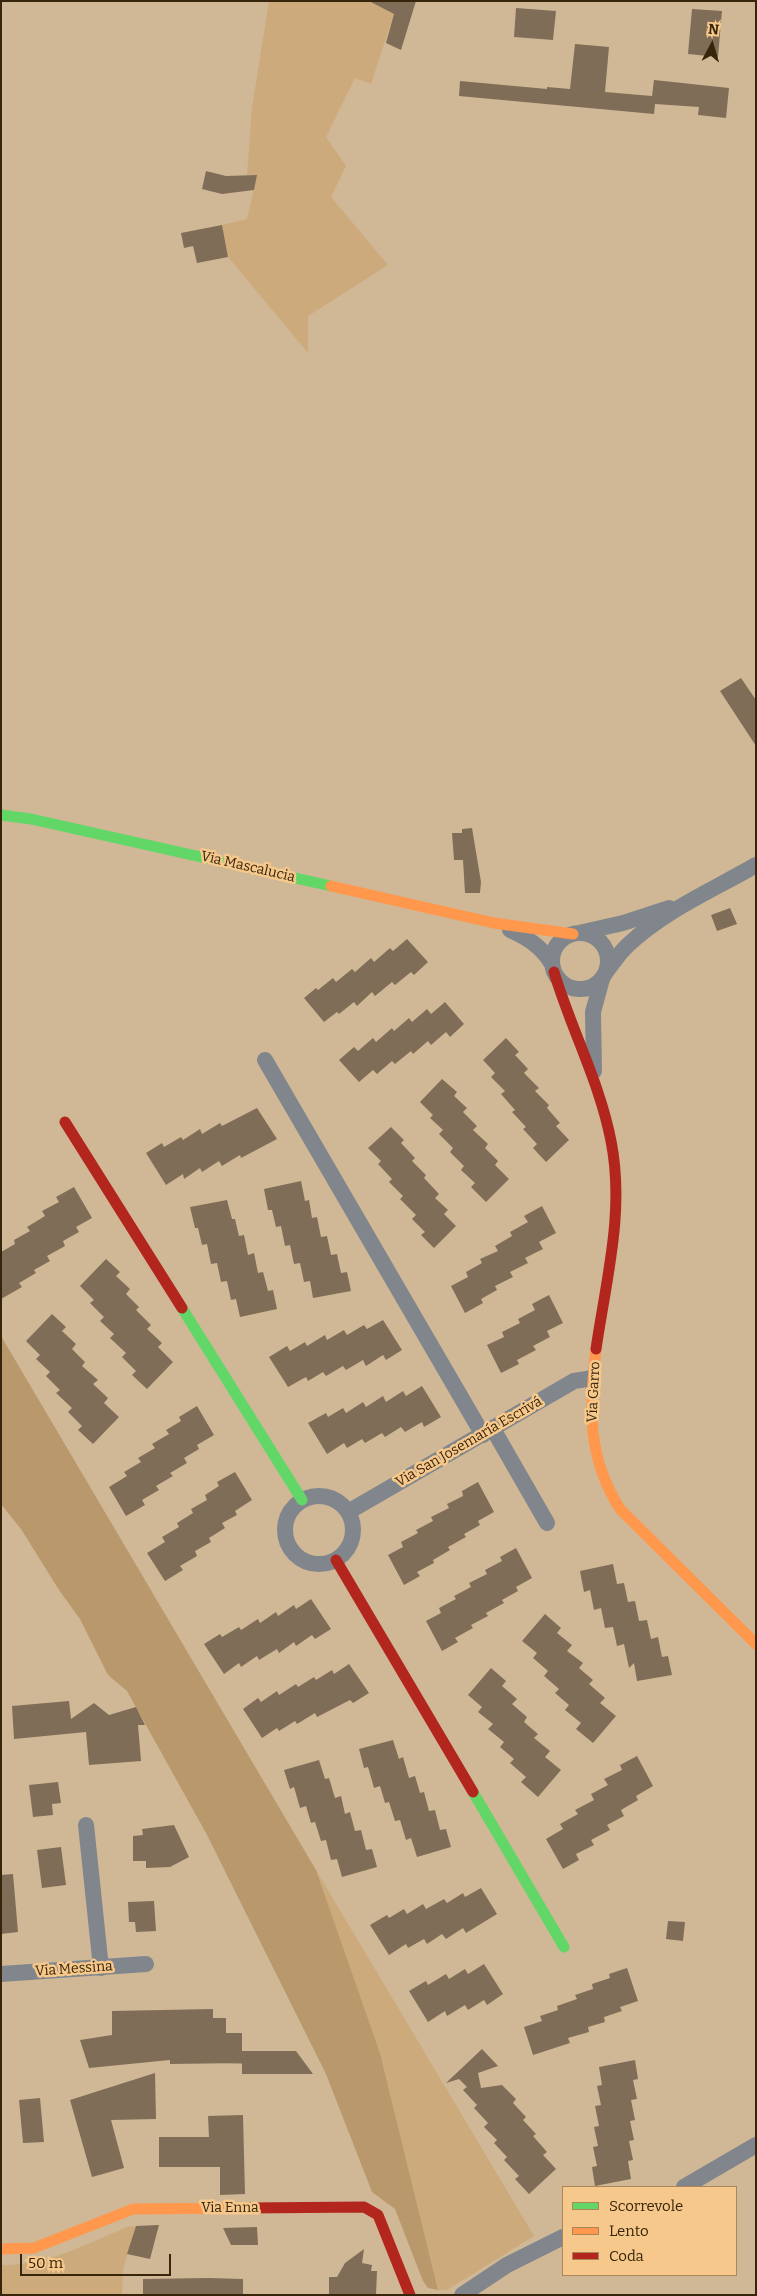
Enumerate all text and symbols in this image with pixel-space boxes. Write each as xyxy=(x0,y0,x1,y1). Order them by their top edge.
north arrow xyxy=(687,20,737,70)
text: N xyxy=(707,21,720,39)
street label: Via Mascalucia xyxy=(199,848,297,886)
street label: Via Garro xyxy=(584,1361,604,1423)
street label: Via San Josemaría Escrivá xyxy=(393,1393,545,1491)
street label: Via Messina xyxy=(35,1958,113,1980)
legend xyxy=(562,2186,737,2276)
text: Scorrevole xyxy=(609,2197,683,2215)
street label: Via Enna xyxy=(201,2200,259,2216)
text: Lento xyxy=(609,2222,649,2240)
scale bar xyxy=(22,2244,174,2276)
text: Coda xyxy=(609,2247,644,2265)
text: 50 m xyxy=(28,2254,63,2272)

